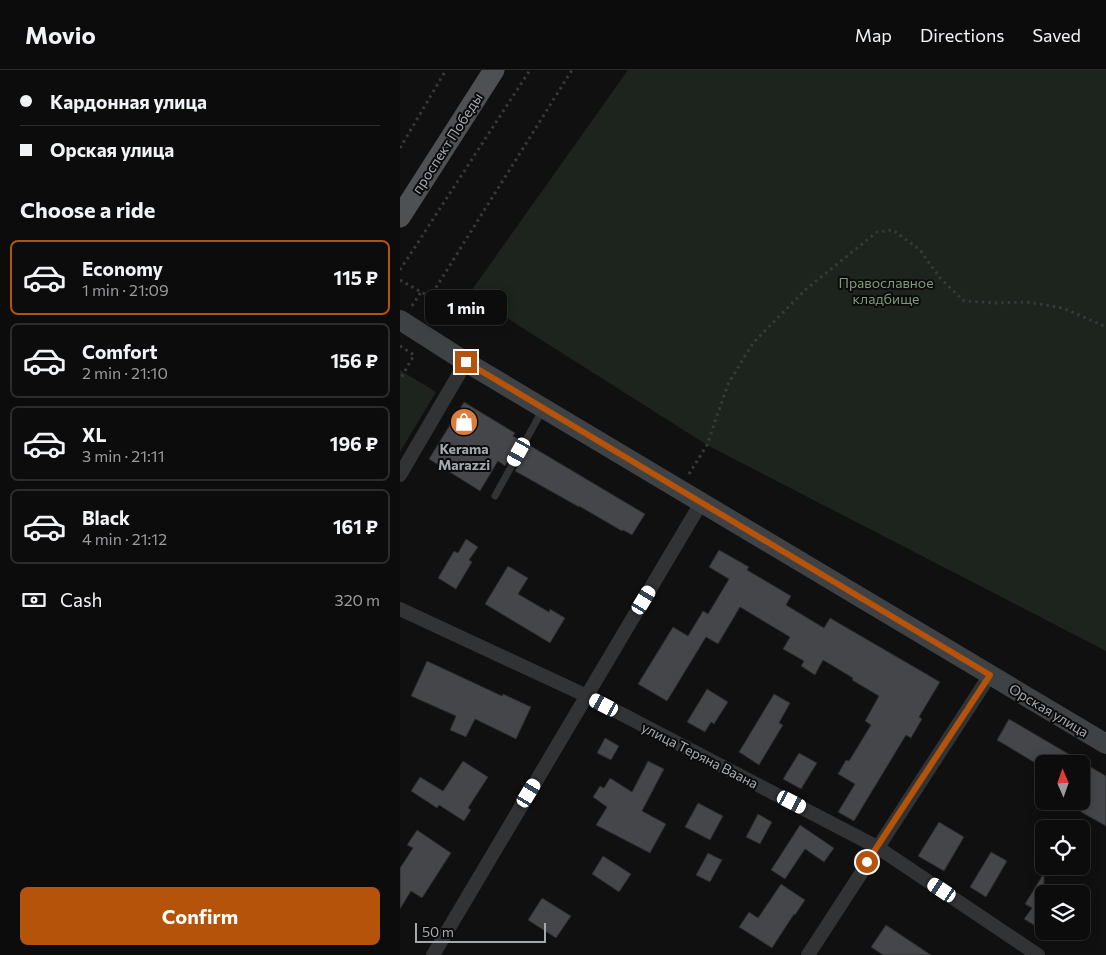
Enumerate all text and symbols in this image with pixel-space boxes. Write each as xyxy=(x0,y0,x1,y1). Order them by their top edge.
text: Movio xyxy=(25,20,96,49)
text: Map xyxy=(855,24,892,46)
text: Directions xyxy=(920,24,1004,46)
text: Saved xyxy=(1032,24,1081,46)
street label: проспект Победы xyxy=(408,89,486,197)
text: Кардонная улица xyxy=(50,90,207,113)
text: Орская улица xyxy=(50,138,174,161)
text: Choose a ride xyxy=(20,196,155,223)
icon: car xyxy=(22,255,67,300)
text: Economy xyxy=(82,257,163,280)
text: 115 ₽ xyxy=(334,266,378,289)
park label: Православное кладбище xyxy=(838,274,934,307)
text: 1 min · 21:09 xyxy=(82,280,169,299)
callout: 1 min xyxy=(425,290,507,324)
text: 1 min xyxy=(447,298,485,317)
icon: car xyxy=(22,338,67,383)
text: Comfort xyxy=(82,340,158,363)
text: 156 ₽ xyxy=(330,349,378,372)
route end xyxy=(455,351,477,373)
text: 2 min · 21:10 xyxy=(82,363,168,382)
shop icon: Kerama Marazzi xyxy=(449,407,479,437)
icon: car xyxy=(22,421,67,466)
text: XL xyxy=(82,423,107,446)
text: 196 ₽ xyxy=(330,432,378,455)
car xyxy=(505,435,532,469)
place label: Kerama Marazzi xyxy=(438,440,490,473)
text: 3 min · 21:11 xyxy=(82,446,165,465)
icon: car xyxy=(22,504,67,549)
text: Black xyxy=(82,506,130,529)
text: 161 ₽ xyxy=(333,515,378,538)
text: 4 min · 21:12 xyxy=(82,529,167,548)
car xyxy=(629,583,658,617)
icon: cash xyxy=(20,586,48,614)
text: Cash xyxy=(60,588,102,611)
text: 320 m xyxy=(335,590,380,609)
street label: Орская улица xyxy=(1006,680,1092,740)
car xyxy=(587,691,620,719)
street label: улица Теряна Ваана xyxy=(639,718,761,792)
north arrow xyxy=(1035,755,1090,810)
map controls xyxy=(1035,755,1090,940)
car xyxy=(514,776,543,810)
car xyxy=(775,789,808,815)
button: locate xyxy=(1035,820,1090,875)
route start xyxy=(856,851,878,873)
car xyxy=(925,875,958,905)
button: layers xyxy=(1035,885,1090,940)
button: Confirm xyxy=(20,887,380,945)
scale bar xyxy=(415,920,546,943)
text: 50 m xyxy=(422,923,454,940)

